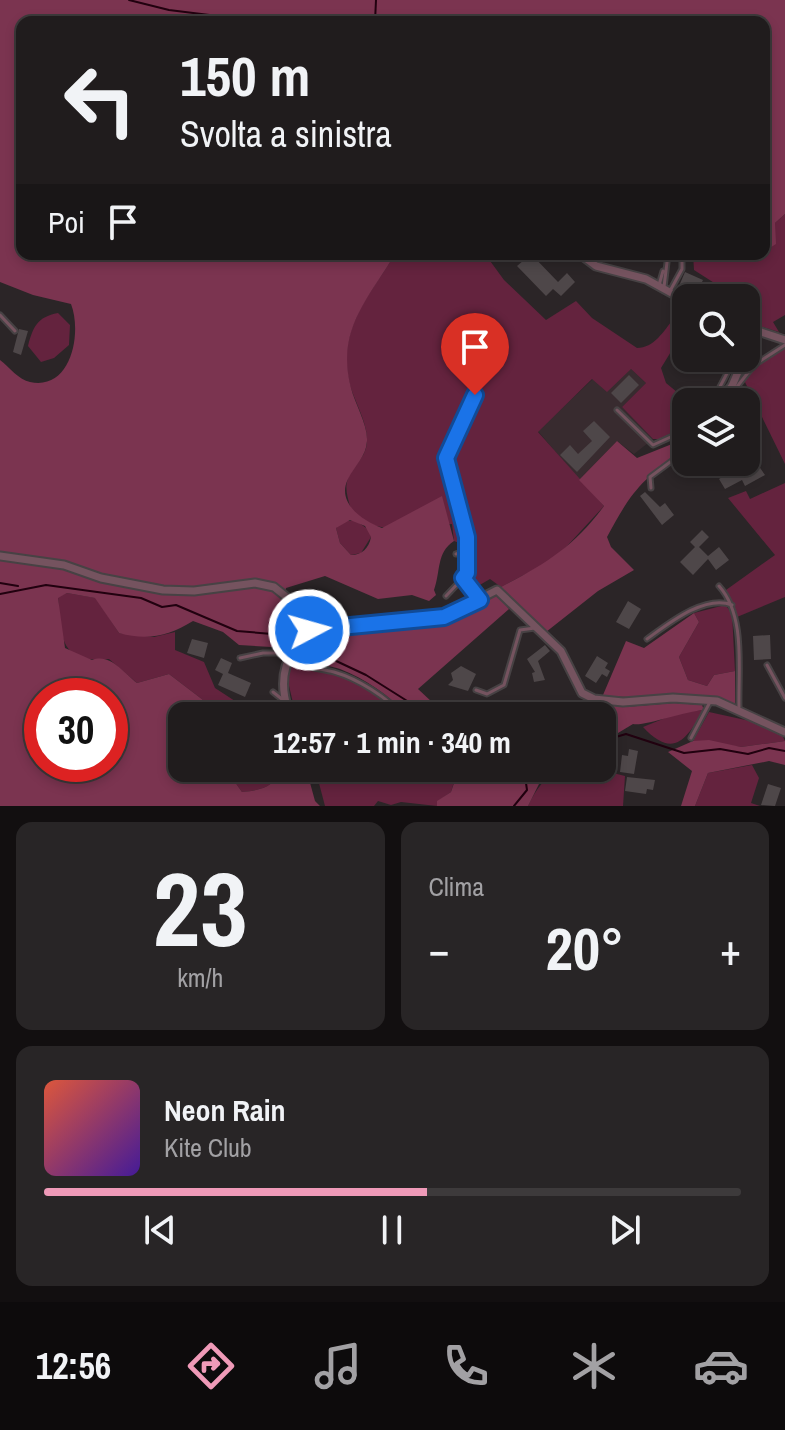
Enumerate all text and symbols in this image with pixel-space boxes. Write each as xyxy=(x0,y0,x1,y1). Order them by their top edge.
text: 150 m xyxy=(180,38,310,113)
icon: left xyxy=(48,48,152,152)
text: Svolta a sinistra xyxy=(180,110,392,158)
icon: arrive xyxy=(101,200,145,244)
text: Poi xyxy=(48,202,85,242)
map controls xyxy=(672,284,760,476)
button: search xyxy=(672,284,760,372)
pin xyxy=(441,313,509,395)
icon: arrive xyxy=(453,325,497,369)
button: layers xyxy=(672,388,760,476)
position arrow xyxy=(267,588,351,672)
speed limit sign: 30 xyxy=(24,678,128,782)
text: 12:57 · 1 min · 340 m xyxy=(273,722,511,762)
text: 23 xyxy=(153,838,248,978)
text: Clima xyxy=(429,869,484,904)
text: 20° xyxy=(545,908,624,989)
text: − xyxy=(429,919,450,979)
text: + xyxy=(720,919,741,979)
text: km/h xyxy=(177,960,223,995)
text: Neon Rain xyxy=(164,1090,286,1130)
text: Kite Club xyxy=(164,1130,252,1165)
icon: previous xyxy=(138,1208,182,1252)
icon: pause xyxy=(370,1208,414,1252)
icon: next xyxy=(603,1208,647,1252)
icon: directions xyxy=(183,1338,239,1394)
icon: music xyxy=(310,1338,366,1394)
icon: phone xyxy=(438,1338,494,1394)
icon: climate xyxy=(566,1338,622,1394)
icon: car xyxy=(693,1338,749,1394)
text: 12:56 xyxy=(36,1342,111,1390)

